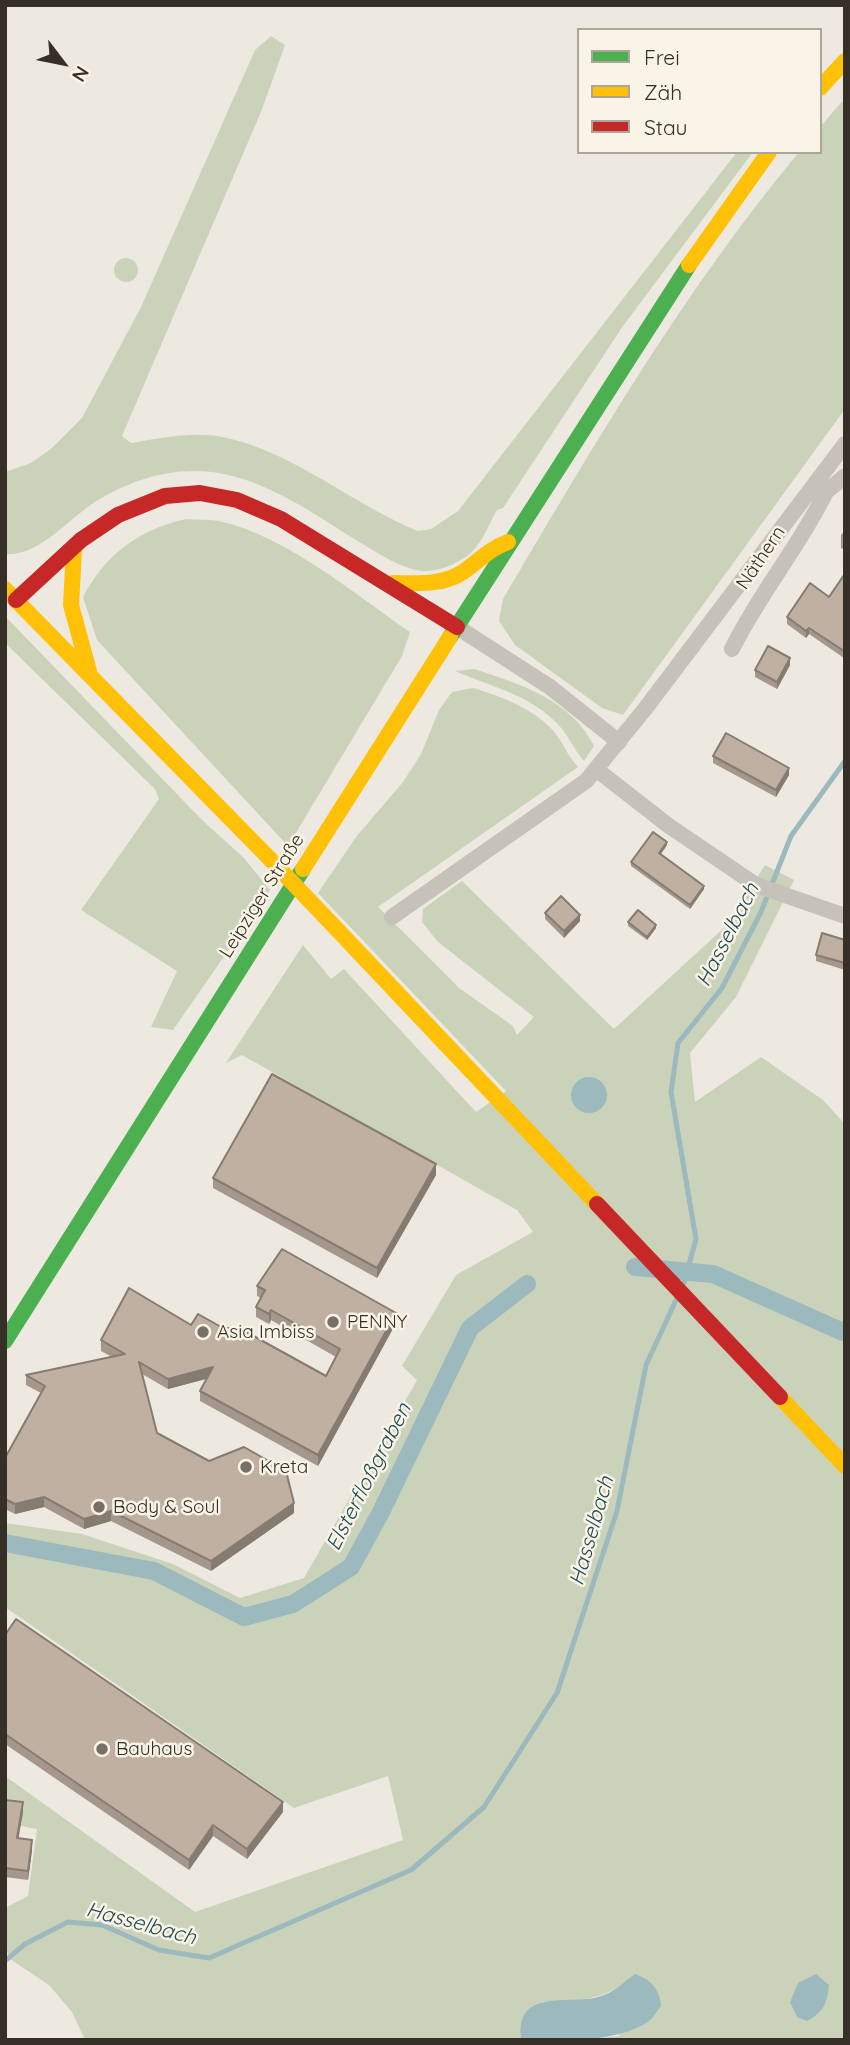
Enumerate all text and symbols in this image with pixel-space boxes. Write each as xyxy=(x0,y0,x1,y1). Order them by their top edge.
north arrow xyxy=(28,28,98,98)
legend xyxy=(577,28,822,154)
text: Frei xyxy=(644,44,680,70)
text: N xyxy=(67,62,95,86)
text: Zäh xyxy=(644,79,682,105)
text: Stau xyxy=(644,114,687,140)
street label: Näthern xyxy=(732,522,790,594)
street label: Leipziger Straße xyxy=(215,830,309,962)
water label: Hasselbach xyxy=(691,879,765,991)
place label: PENNY xyxy=(347,1311,407,1333)
marker: PENNY xyxy=(325,1314,341,1330)
place label: Asia Imbiss xyxy=(217,1321,314,1343)
marker: Asia Imbiss xyxy=(195,1324,211,1340)
water label: Elsterfloßgraben xyxy=(321,1399,417,1555)
place label: Kreta xyxy=(260,1456,308,1478)
marker: Kreta xyxy=(238,1459,254,1475)
water label: Hasselbach xyxy=(564,1473,620,1589)
place label: Body & Soul xyxy=(113,1496,220,1518)
marker: Body & Soul xyxy=(91,1499,107,1515)
place label: Bauhaus xyxy=(116,1738,192,1760)
marker: Bauhaus xyxy=(94,1741,110,1757)
water label: Hasselbach xyxy=(83,1897,199,1951)

